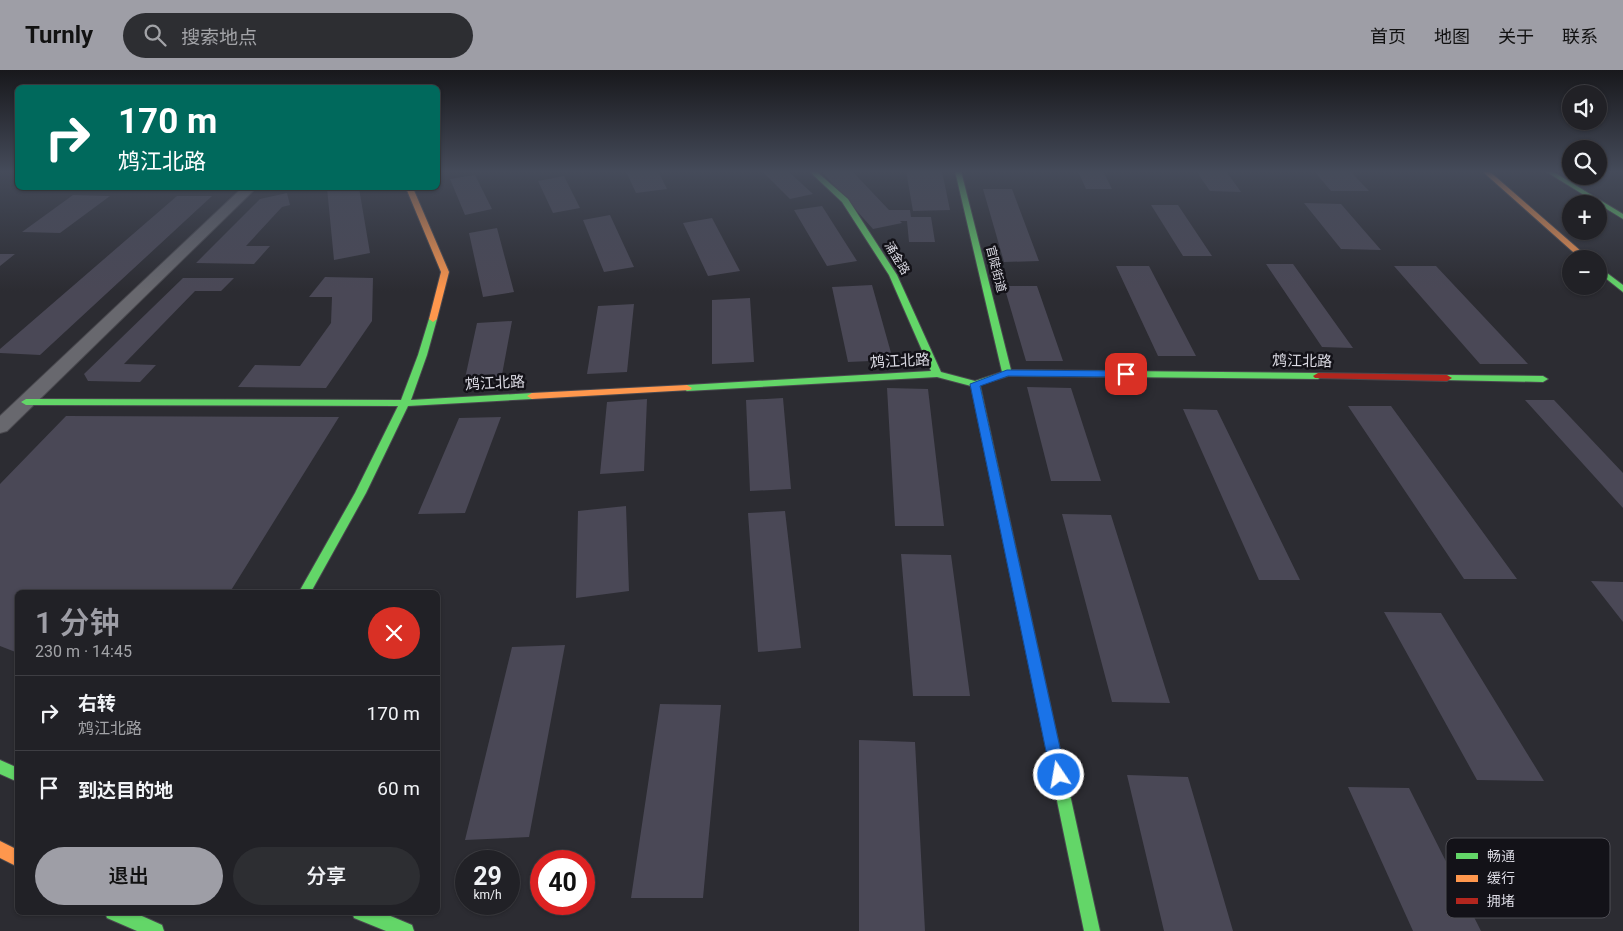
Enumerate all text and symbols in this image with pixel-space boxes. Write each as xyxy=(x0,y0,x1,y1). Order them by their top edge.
search box xyxy=(123,13,473,58)
text: Turnly xyxy=(25,21,93,49)
icon: search xyxy=(141,21,169,49)
text: 搜索地点 xyxy=(181,26,257,49)
text: 首页 xyxy=(1370,26,1406,47)
text: 地图 xyxy=(1434,26,1470,47)
text: 关于 xyxy=(1498,26,1534,47)
text: 联系 xyxy=(1562,26,1598,47)
map controls xyxy=(1562,85,1607,295)
button: sound xyxy=(1562,85,1607,130)
text: 170 m xyxy=(118,101,217,142)
icon: right xyxy=(35,105,100,170)
button: search xyxy=(1562,140,1607,185)
text: 鸩江北路 xyxy=(118,149,206,174)
button: + xyxy=(1562,195,1607,240)
street label: 涌金路 xyxy=(882,239,912,277)
street label: 官陡街道 xyxy=(983,244,1009,294)
button: − xyxy=(1562,250,1607,295)
street label: 鸩江北路 xyxy=(870,350,930,372)
street label: 鸩江北路 xyxy=(1272,351,1332,371)
pin xyxy=(1105,353,1147,395)
icon: arrive xyxy=(1112,360,1140,388)
street label: 鸩江北路 xyxy=(465,372,525,394)
text: 1 分钟 xyxy=(35,605,120,640)
button: close xyxy=(368,607,420,659)
text: 230 m · 14:45 xyxy=(35,642,132,661)
text: 右转 xyxy=(78,692,116,715)
icon: right xyxy=(35,699,63,727)
text: 170 m xyxy=(367,702,420,725)
text: 鸩江北路 xyxy=(78,719,142,738)
position arrow xyxy=(1032,748,1084,800)
icon: arrive xyxy=(35,774,63,802)
text: 60 m xyxy=(377,777,420,800)
text: 到达目的地 xyxy=(78,779,173,802)
legend xyxy=(1446,838,1610,918)
button: 退出 xyxy=(35,847,223,905)
button: 分享 xyxy=(233,847,420,905)
text: 畅通 xyxy=(1487,848,1515,864)
speed limit sign: 40 xyxy=(530,850,595,915)
text: 29 xyxy=(473,862,502,891)
text: 缓行 xyxy=(1487,870,1515,886)
text: km/h xyxy=(473,888,502,902)
text: 拥堵 xyxy=(1487,893,1515,909)

